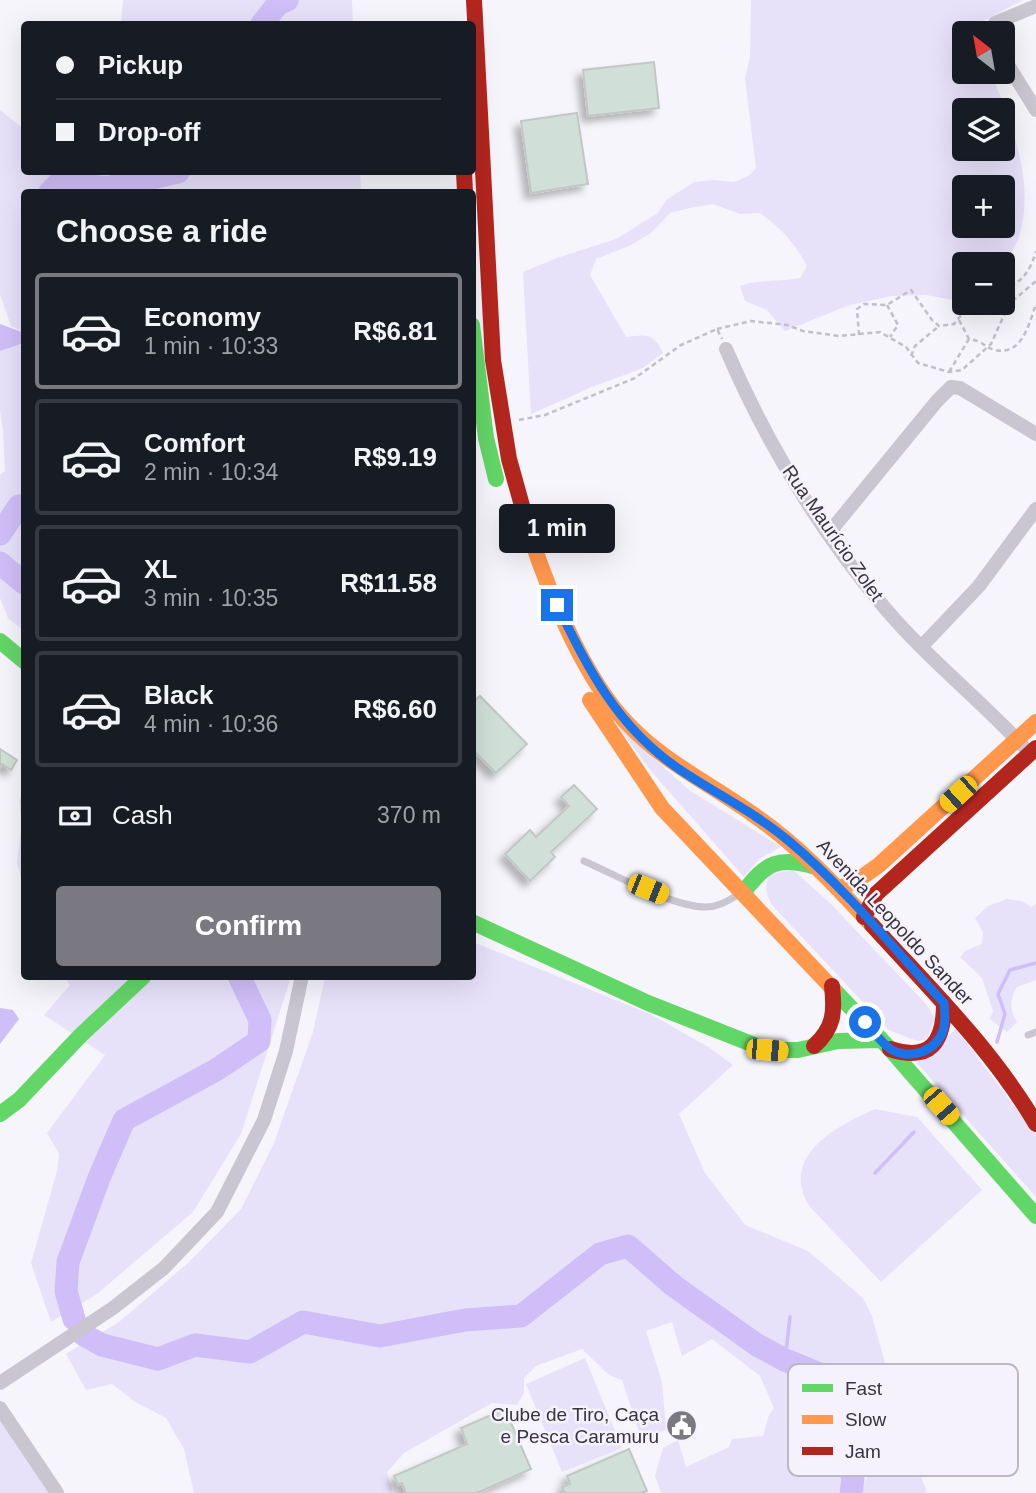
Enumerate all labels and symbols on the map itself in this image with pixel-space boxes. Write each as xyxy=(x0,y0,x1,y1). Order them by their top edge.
north arrow xyxy=(952,21,1015,84)
street label: Rua Maurício Zolet xyxy=(778,461,888,605)
callout: 1 min xyxy=(499,504,615,552)
route end xyxy=(541,589,573,621)
car xyxy=(936,772,981,816)
street label: Avenida Leopoldo Sander xyxy=(813,835,978,1009)
car xyxy=(625,871,672,907)
route start xyxy=(849,1006,881,1038)
car xyxy=(746,1038,789,1062)
car xyxy=(920,1083,963,1129)
legend xyxy=(788,1364,1018,1476)
text: Fast xyxy=(845,1378,883,1399)
place label: Clube de Tiro, Caça e Pesca Caramuru xyxy=(491,1404,659,1447)
public building icon: Clube de Tiro, Caça e Pesca Caramuru xyxy=(665,1408,699,1442)
text: Slow xyxy=(845,1409,886,1430)
text: Jam xyxy=(845,1441,881,1462)

